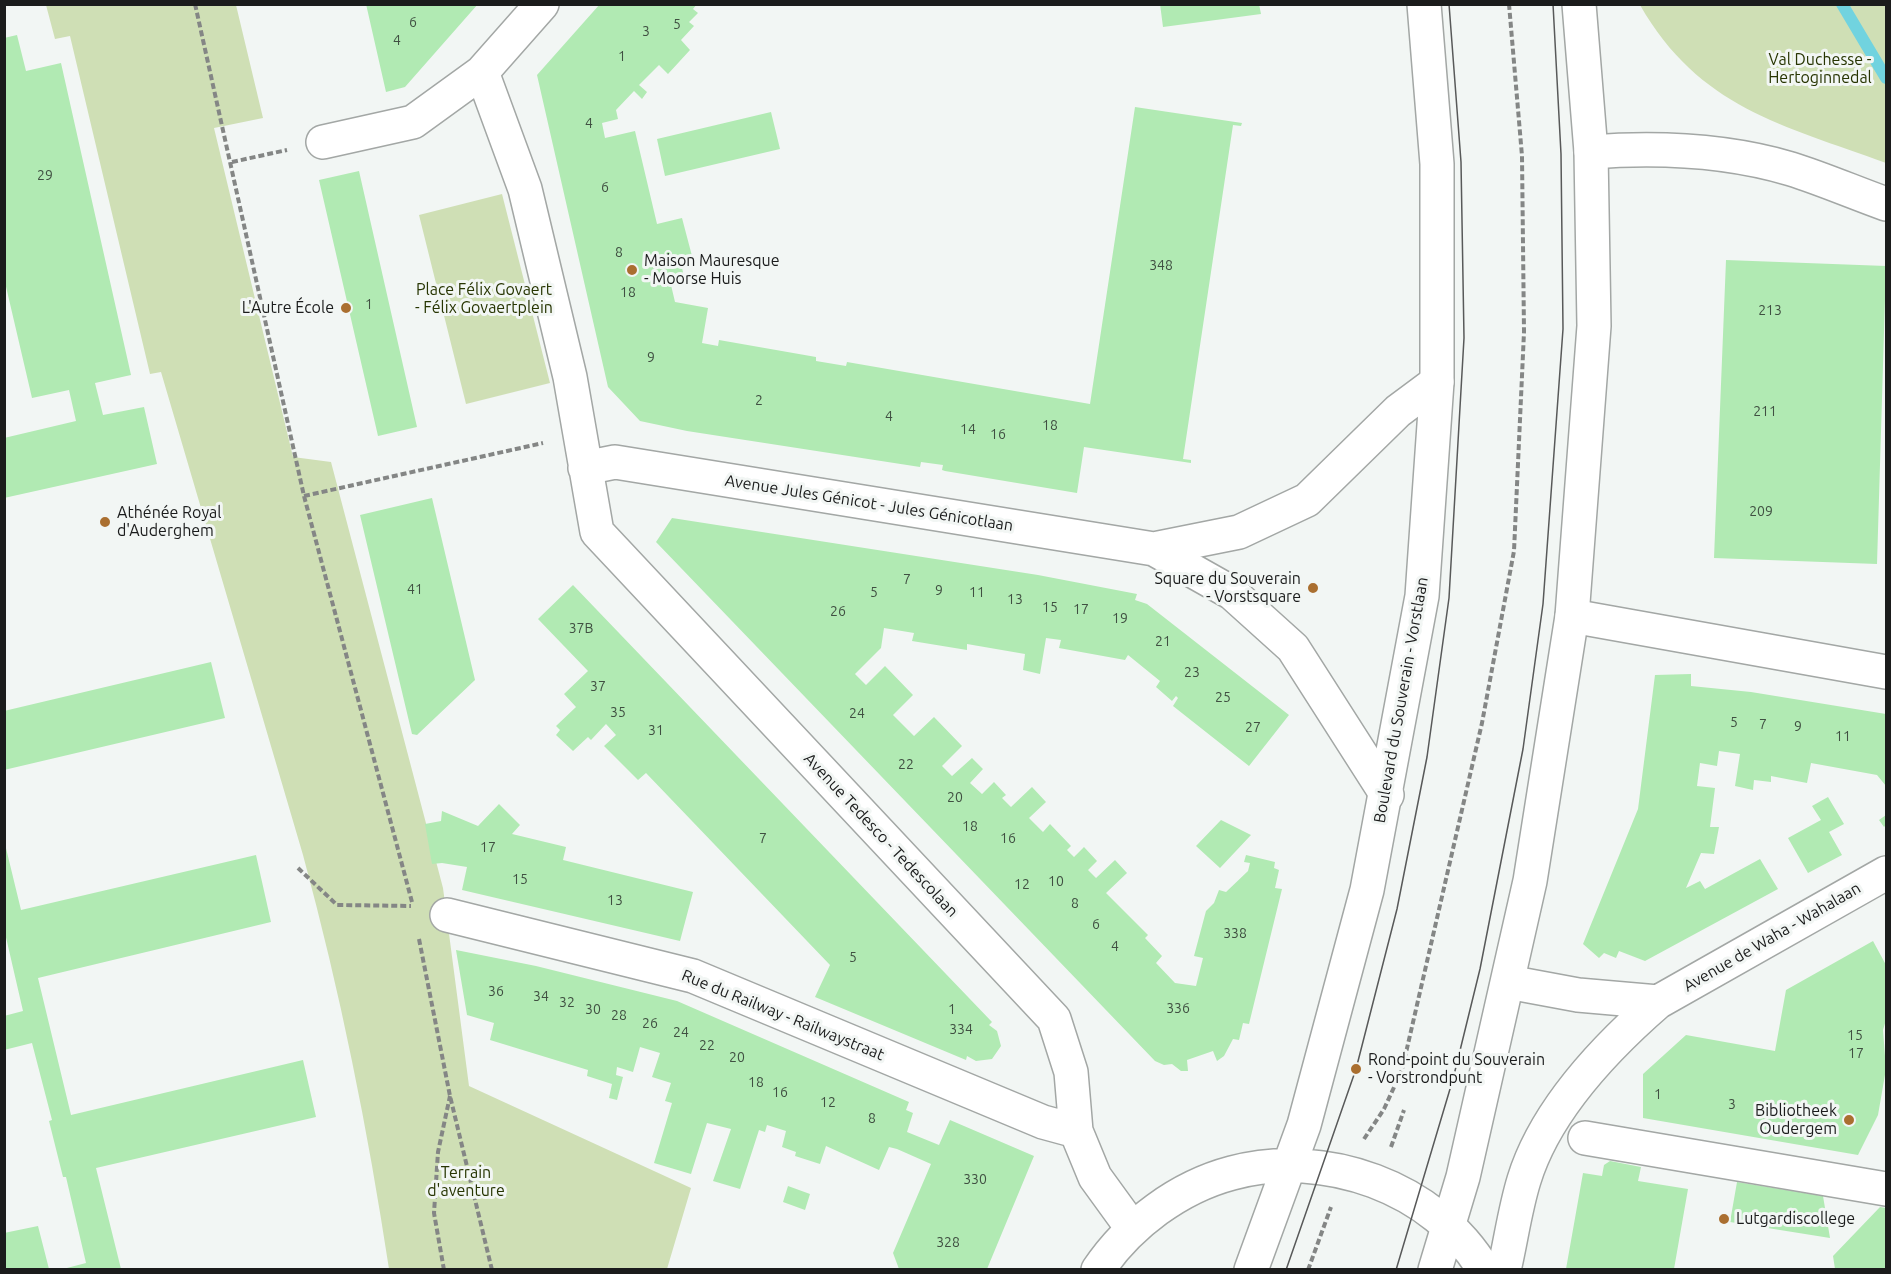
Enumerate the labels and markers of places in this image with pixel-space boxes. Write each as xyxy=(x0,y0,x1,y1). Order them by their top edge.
place label: Maison Mauresque - Moorse Huis xyxy=(644,251,780,289)
marker: Maison Mauresque - Moorse Huis xyxy=(625,263,639,277)
place label: L'Autre École xyxy=(242,298,334,318)
marker: L'Autre École xyxy=(339,301,353,315)
place label: Athénée Royal d'Auderghem xyxy=(117,503,221,541)
marker: Athénée Royal d'Auderghem xyxy=(98,515,112,529)
place label: Square du Souverain - Vorstsquare xyxy=(1154,569,1301,607)
marker: Square du Souverain - Vorstsquare xyxy=(1306,581,1320,595)
place label: Rond-point du Souverain - Vorstrondpunt xyxy=(1368,1050,1545,1088)
marker: Rond-point du Souverain - Vorstrondpunt xyxy=(1349,1062,1363,1076)
place label: Bibliotheek Oudergem xyxy=(1755,1101,1837,1139)
marker: Bibliotheek Oudergem xyxy=(1842,1113,1856,1127)
place label: Lutgardiscollege xyxy=(1736,1209,1855,1229)
marker: Lutgardiscollege xyxy=(1717,1212,1731,1226)

